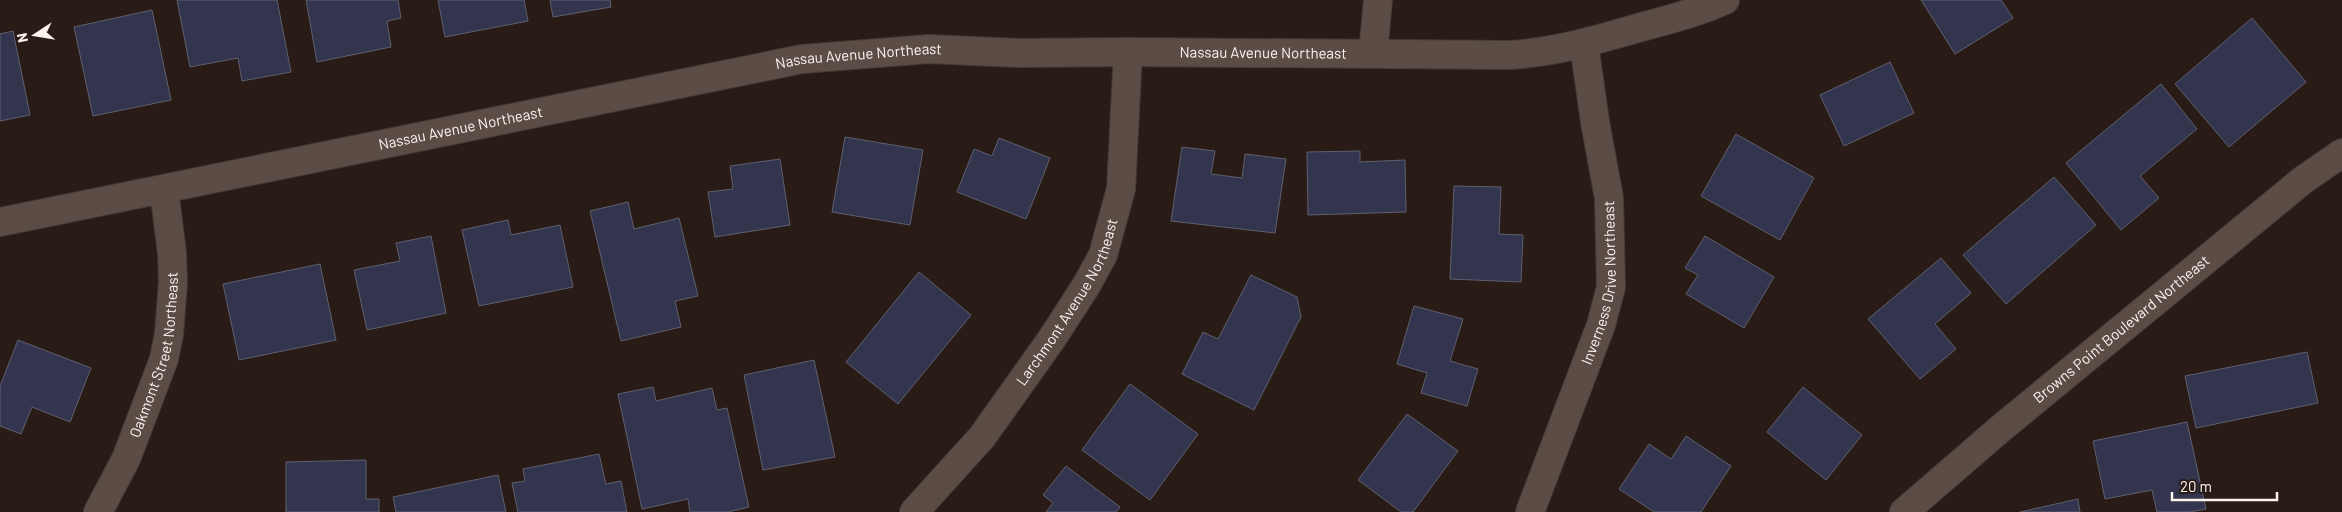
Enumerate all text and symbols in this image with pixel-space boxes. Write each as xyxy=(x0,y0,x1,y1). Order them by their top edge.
north arrow xyxy=(10,10,60,60)
text: N xyxy=(13,31,31,44)
street label: Nassau Avenue Northeast xyxy=(774,39,942,72)
street label: Nassau Avenue Northeast xyxy=(1179,42,1347,62)
street label: Nassau Avenue Northeast xyxy=(377,102,544,153)
street label: Inverness Drive Northeast xyxy=(1577,200,1619,367)
street label: Larchmont Avenue Northeast xyxy=(1012,216,1121,388)
street label: Browns Point Boulevard Northeast xyxy=(2029,251,2213,406)
street label: Oakmont Street Northeast xyxy=(125,272,181,440)
scale bar xyxy=(2172,470,2277,502)
text: 20 m xyxy=(2180,477,2212,495)

